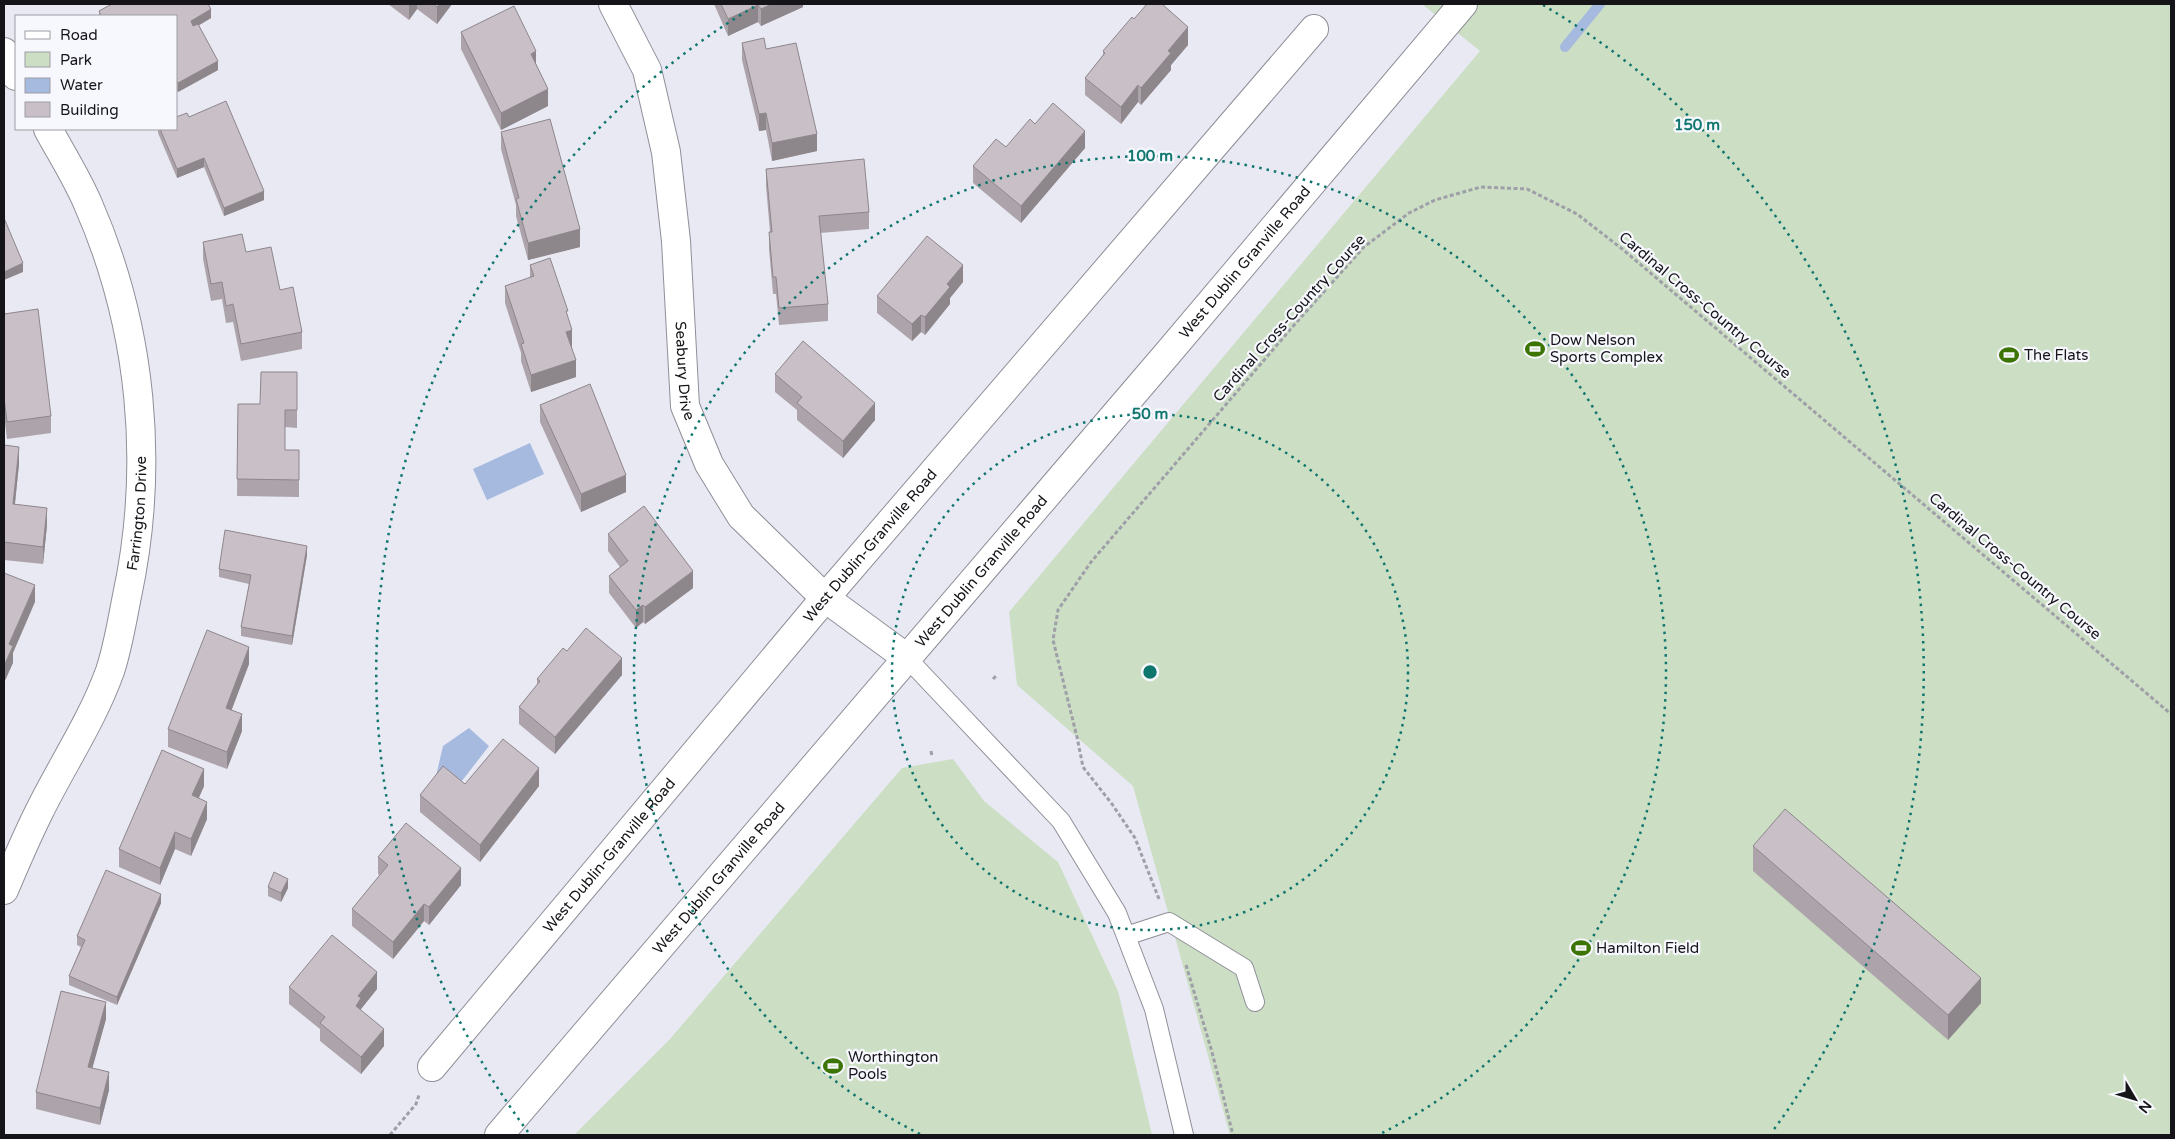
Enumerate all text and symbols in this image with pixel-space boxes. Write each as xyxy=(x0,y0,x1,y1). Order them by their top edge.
legend xyxy=(15,15,178,130)
text: Road xyxy=(60,26,98,44)
text: Park xyxy=(60,51,92,69)
text: Water xyxy=(60,76,103,94)
text: Building xyxy=(60,101,119,119)
text: 150 m xyxy=(1674,116,1720,134)
text: 100 m xyxy=(1127,147,1173,165)
street label: West Dublin Granville Road xyxy=(1175,182,1314,342)
street label: Cardinal Cross-Country Course xyxy=(1615,228,1795,382)
street label: Cardinal Cross-Country Course xyxy=(1209,231,1369,405)
street label: Seabury Drive xyxy=(671,321,699,423)
place label: Dow Nelson Sports Complex xyxy=(1550,331,1663,366)
sports icon: Dow Nelson Sports Complex xyxy=(1524,338,1546,360)
sports icon: The Flats xyxy=(1998,344,2020,366)
place label: The Flats xyxy=(2024,346,2089,364)
text: 50 m xyxy=(1132,405,1168,423)
street label: Farrington Drive xyxy=(123,456,150,572)
street label: West Dublin-Granville Road xyxy=(799,465,941,626)
street label: Cardinal Cross-Country Course xyxy=(1925,489,2105,643)
street label: West Dublin Granville Road xyxy=(911,492,1051,651)
centre of rings xyxy=(1141,663,1159,681)
street label: West Dublin-Granville Road xyxy=(539,774,679,936)
street label: West Dublin Granville Road xyxy=(649,799,789,958)
sports icon: Hamilton Field xyxy=(1570,937,1592,959)
place label: Hamilton Field xyxy=(1596,939,1699,957)
place label: Worthington Pools xyxy=(848,1048,938,1083)
sports icon: Worthington Pools xyxy=(822,1055,844,1077)
north arrow xyxy=(2110,1074,2160,1124)
text: N xyxy=(2135,1097,2155,1116)

